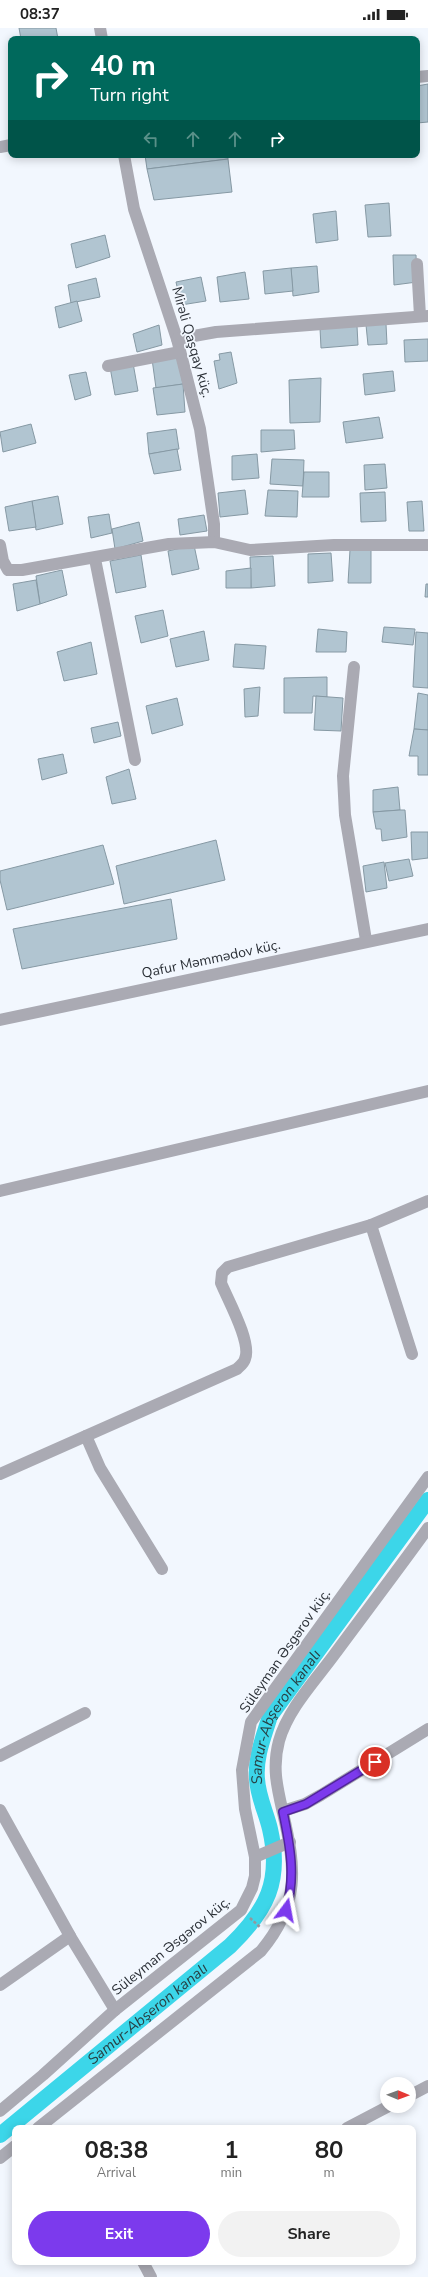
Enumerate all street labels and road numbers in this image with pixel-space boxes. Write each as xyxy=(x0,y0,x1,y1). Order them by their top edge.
street label: Mirəli Qaşqay küç. xyxy=(167,284,217,400)
street label: Qafur Məmmədov küç. xyxy=(140,935,282,983)
street label: Süleyman Əsgərov küç. xyxy=(235,1585,335,1717)
street label: Süleyman Əsgərov küç. xyxy=(108,1892,234,2000)

